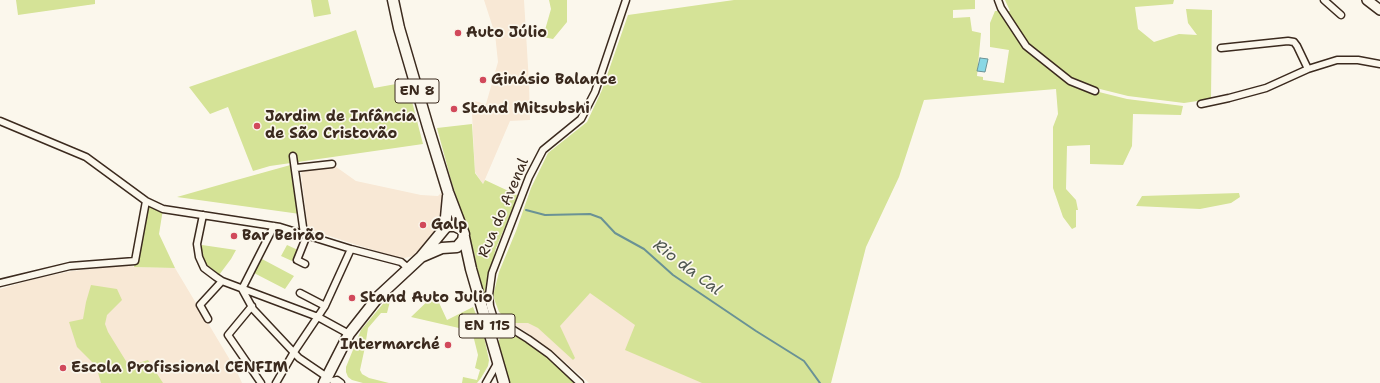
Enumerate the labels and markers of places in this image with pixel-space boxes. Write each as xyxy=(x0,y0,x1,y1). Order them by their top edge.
place label: Auto Júlio xyxy=(466,24,547,42)
marker: Auto Júlio xyxy=(453,28,463,38)
place label: Ginásio Balance xyxy=(491,71,617,89)
marker: Ginásio Balance xyxy=(478,75,488,85)
place label: Stand Mitsubshi xyxy=(462,100,590,118)
marker: Stand Mitsubshi xyxy=(449,104,459,114)
place label: Jardim de Infância de São Cristovão xyxy=(265,108,416,143)
marker: Jardim de Infância de São Cristovão xyxy=(252,121,262,131)
place label: Galp xyxy=(431,216,467,234)
marker: Galp xyxy=(418,220,428,230)
place label: Bar Beirão xyxy=(242,227,324,245)
marker: Bar Beirão xyxy=(229,231,239,241)
place label: Stand Auto Julio xyxy=(360,289,492,307)
marker: Stand Auto Julio xyxy=(347,293,357,303)
place label: Intermarché xyxy=(340,336,440,354)
marker: Intermarché xyxy=(443,340,453,350)
place label: Escola Profissional CENFIM xyxy=(71,359,288,377)
marker: Escola Profissional CENFIM xyxy=(58,363,68,373)

